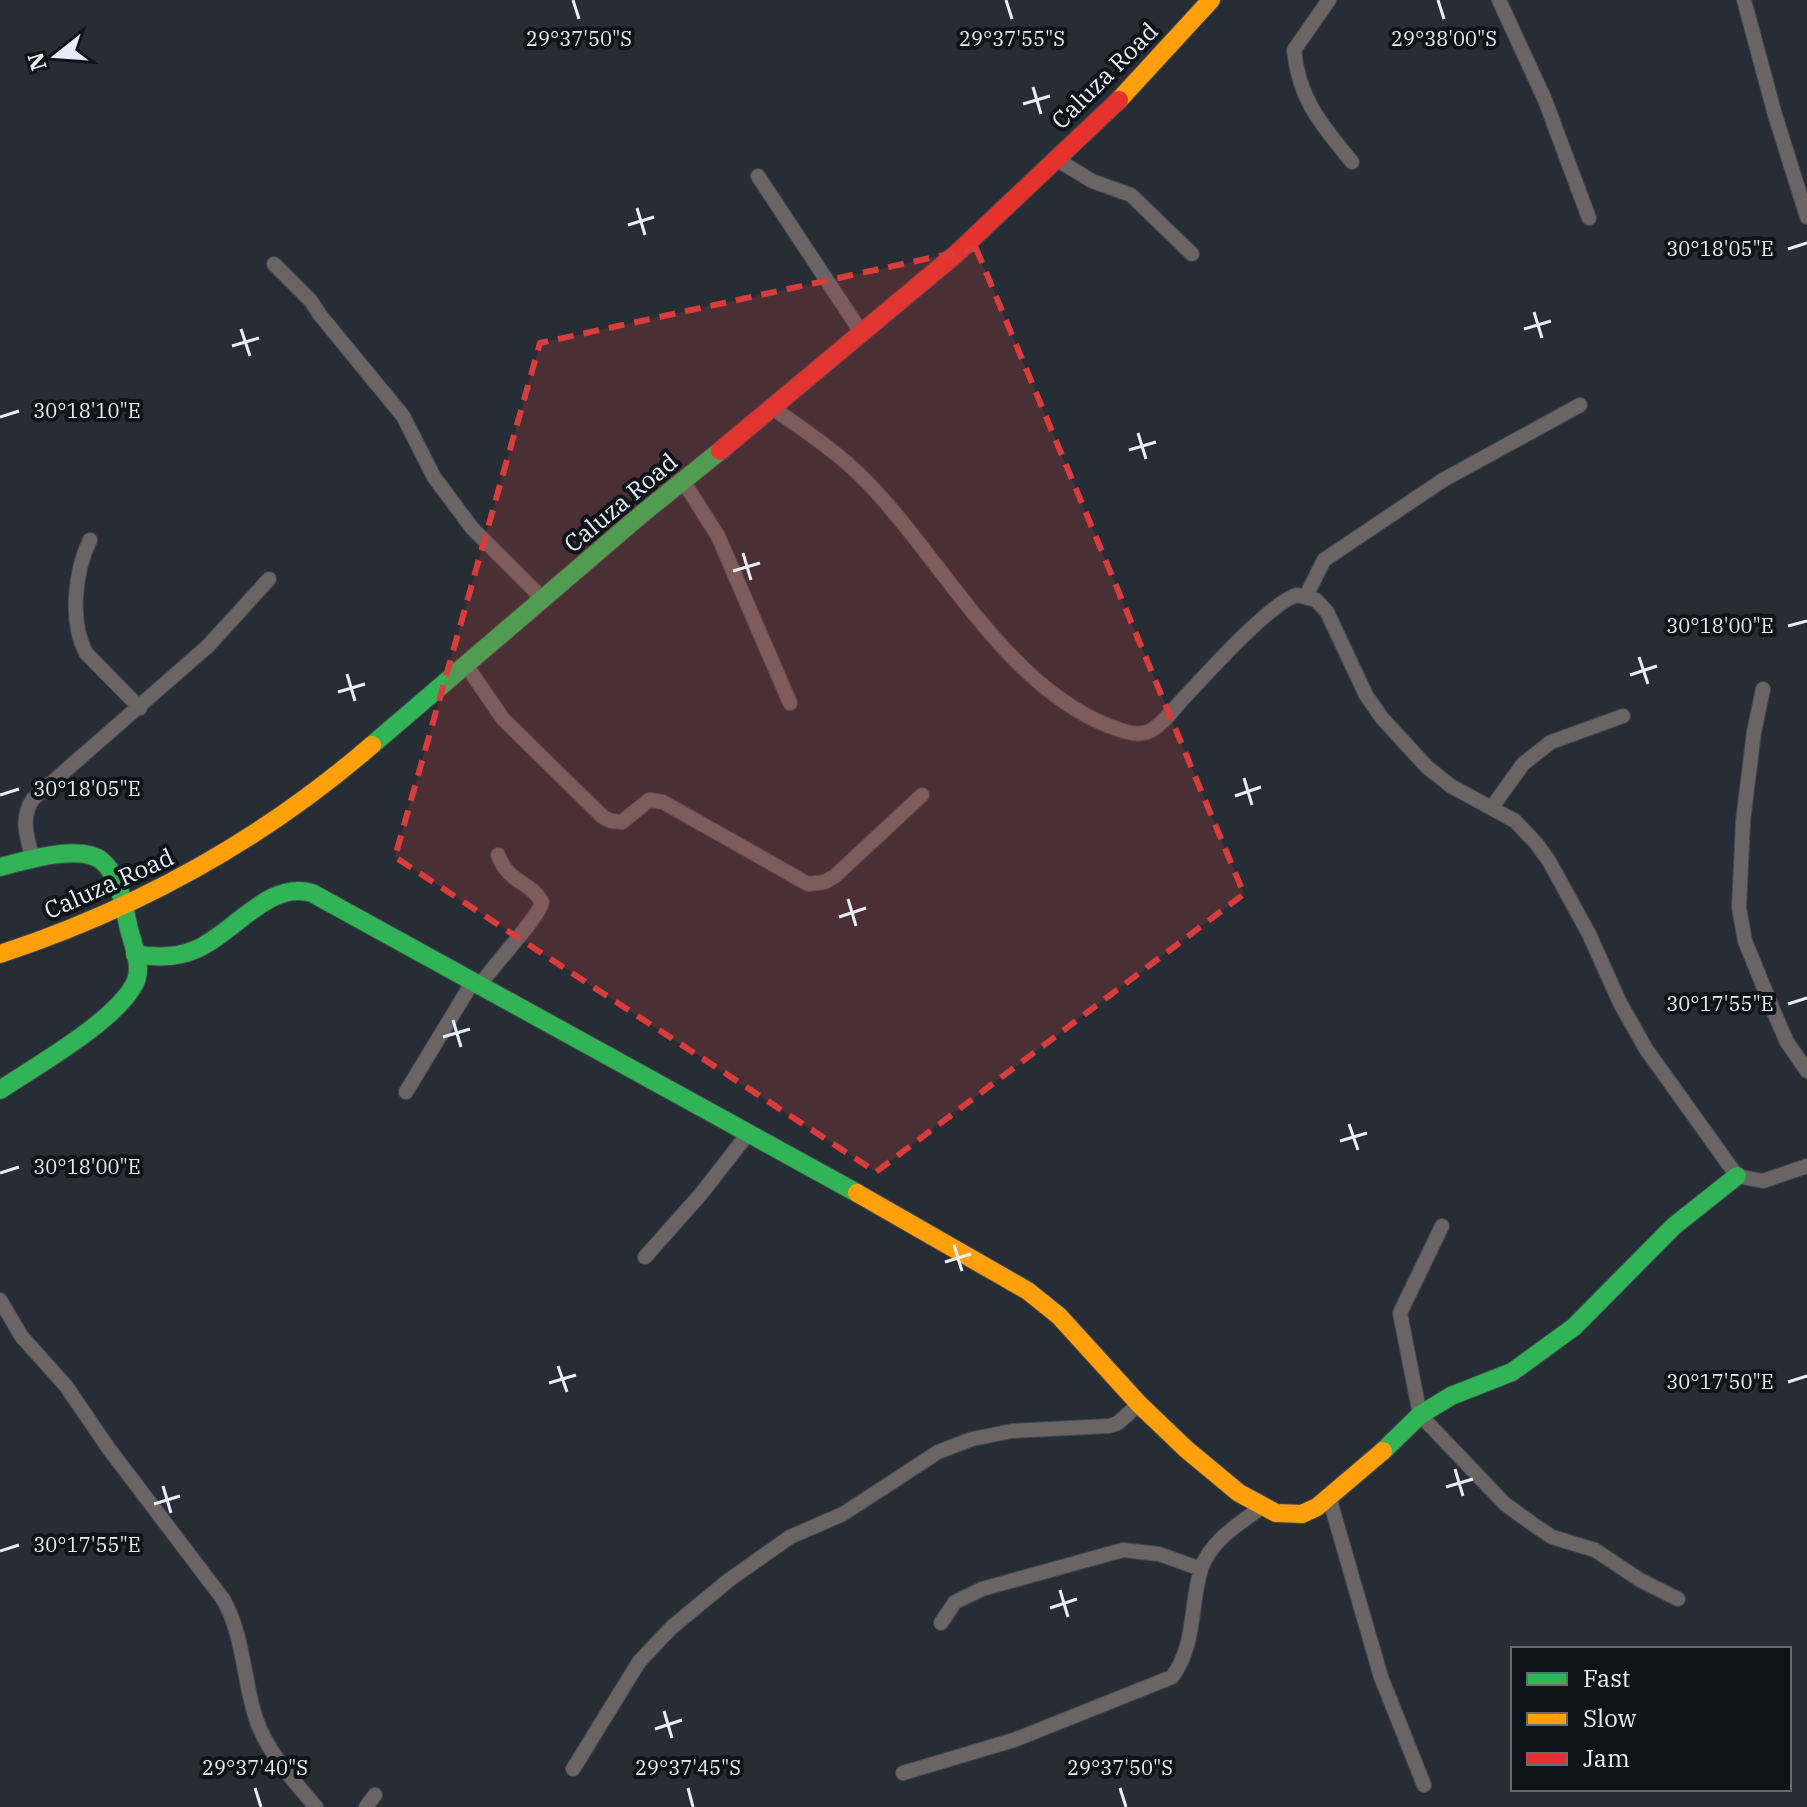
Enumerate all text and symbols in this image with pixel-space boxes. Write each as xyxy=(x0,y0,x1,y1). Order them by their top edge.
street label: Caluza Road xyxy=(1044,15,1165,136)
north arrow xyxy=(16,16,96,96)
text: 29°37'50"S xyxy=(526,25,632,52)
text: 29°37'55"S xyxy=(959,25,1065,52)
text: 29°38'00"S xyxy=(1391,25,1497,52)
text: N xyxy=(20,49,53,75)
text: 30°18'05"E xyxy=(1666,235,1774,262)
text: 30°18'10"E xyxy=(33,397,141,424)
street label: Caluza Road xyxy=(557,445,684,559)
text: 30°18'00"E xyxy=(1666,612,1774,639)
text: 30°18'05"E xyxy=(33,775,141,802)
street label: Caluza Road xyxy=(39,840,178,926)
text: 30°17'55"E xyxy=(1666,990,1774,1017)
text: 30°18'00"E xyxy=(33,1153,141,1180)
text: 30°17'50"E xyxy=(1666,1368,1774,1395)
text: 30°17'55"E xyxy=(33,1531,141,1558)
legend xyxy=(1511,1647,1791,1791)
text: Fast xyxy=(1583,1662,1630,1694)
text: Slow xyxy=(1583,1702,1637,1734)
text: Jam xyxy=(1583,1742,1630,1774)
text: 29°37'40"S xyxy=(202,1754,308,1781)
text: 29°37'45"S xyxy=(635,1754,741,1781)
text: 29°37'50"S xyxy=(1067,1754,1173,1781)

